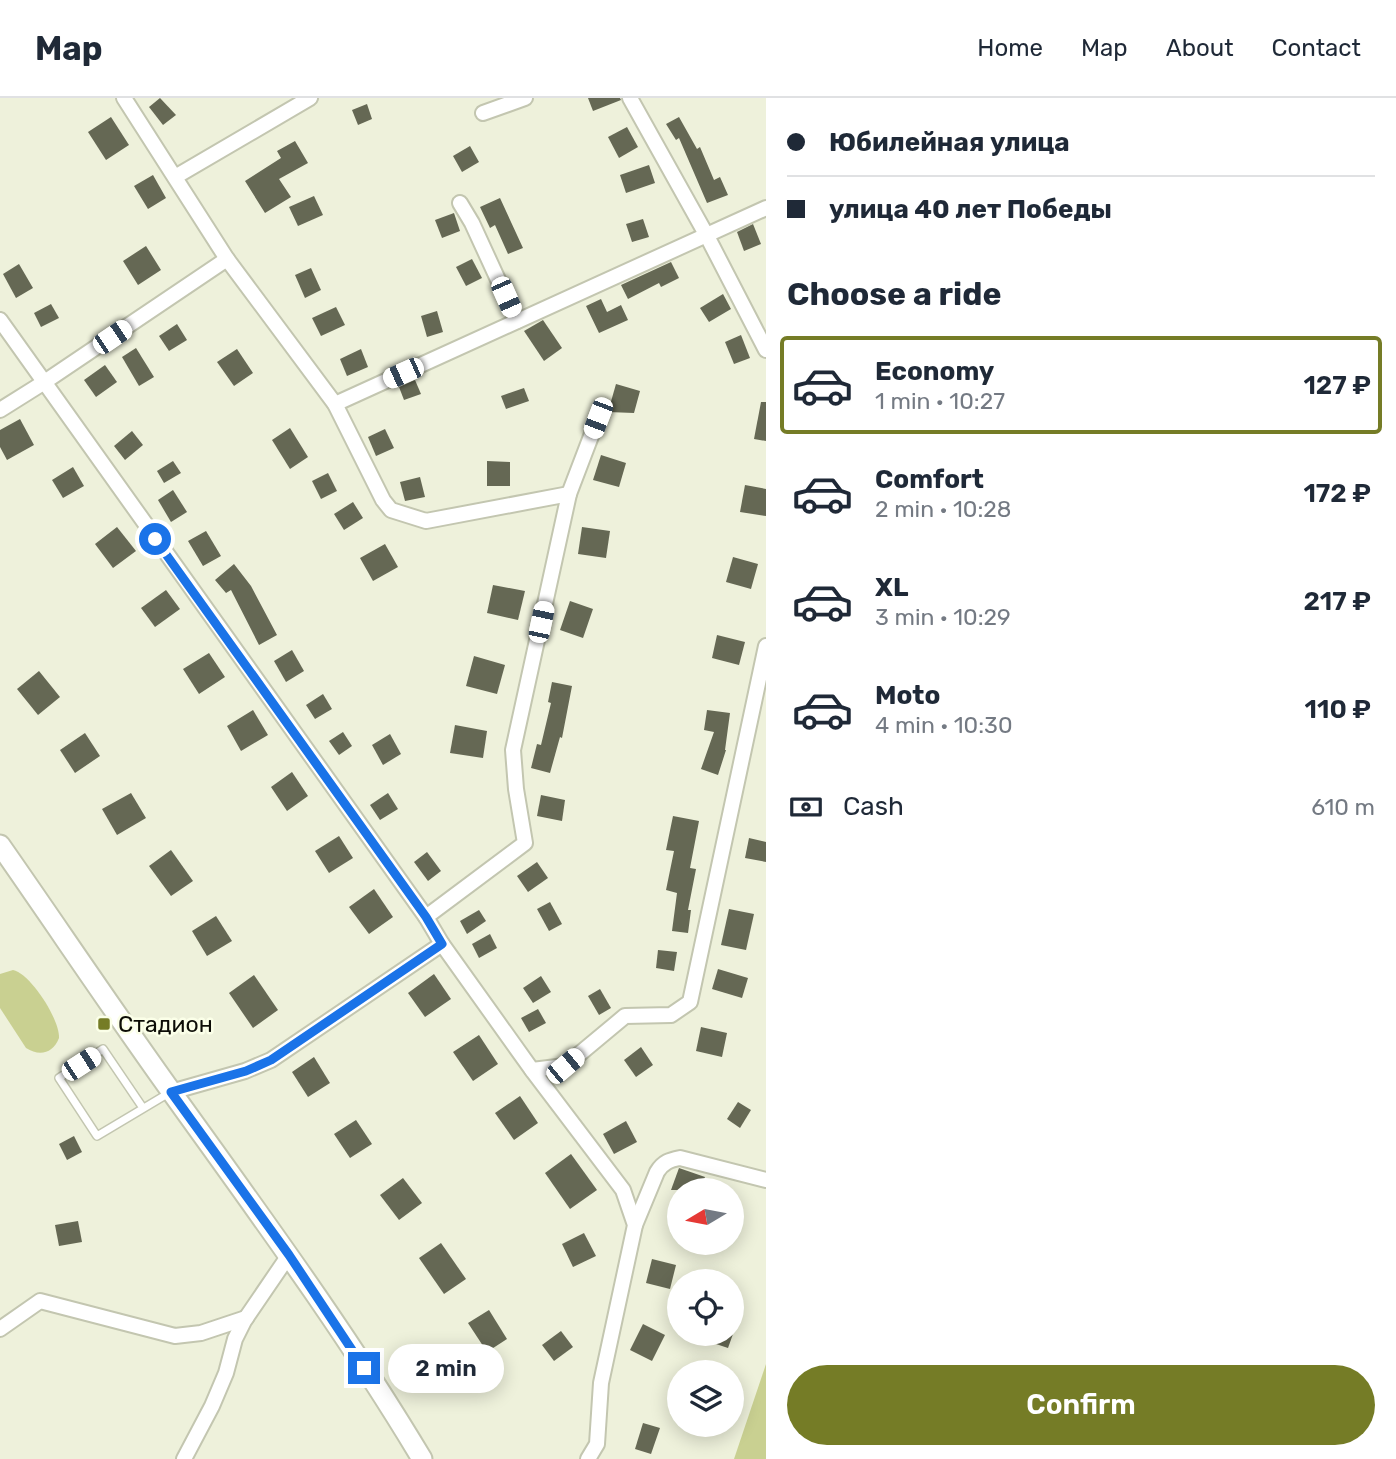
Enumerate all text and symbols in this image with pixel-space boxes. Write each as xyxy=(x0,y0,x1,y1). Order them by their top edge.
text: Map xyxy=(35,29,103,68)
text: Home xyxy=(977,34,1043,62)
text: Map xyxy=(1081,34,1128,62)
text: About xyxy=(1166,34,1234,62)
text: Contact xyxy=(1272,34,1361,62)
text: Юбилейная улица xyxy=(829,127,1070,158)
text: улица 40 лет Победы xyxy=(829,194,1112,225)
car xyxy=(488,274,525,320)
text: Choose a ride xyxy=(787,275,1001,313)
car xyxy=(89,317,136,357)
icon: car xyxy=(791,354,854,417)
car xyxy=(380,355,427,391)
text: Economy xyxy=(875,356,994,387)
text: 127 ₽ xyxy=(1303,370,1371,401)
text: 1 min · 10:27 xyxy=(875,387,1005,415)
car xyxy=(581,395,616,441)
icon: car xyxy=(791,462,854,525)
text: Comfort xyxy=(875,464,984,495)
text: 172 ₽ xyxy=(1303,478,1371,509)
text: 2 min · 10:28 xyxy=(875,495,1011,523)
route start xyxy=(139,523,171,555)
icon: car xyxy=(791,570,854,633)
text: XL xyxy=(875,572,908,603)
text: 217 ₽ xyxy=(1303,586,1371,617)
car xyxy=(527,599,556,645)
text: 3 min · 10:29 xyxy=(875,603,1011,631)
icon: car xyxy=(791,678,854,741)
text: Moto xyxy=(875,680,940,711)
text: 110 ₽ xyxy=(1305,694,1371,725)
text: 4 min · 10:30 xyxy=(875,711,1013,739)
icon: cash xyxy=(787,788,825,826)
text: Cash xyxy=(843,791,904,822)
text: 610 m xyxy=(1311,793,1375,821)
place label: Стадион xyxy=(118,1010,213,1038)
marker: Стадион xyxy=(96,1016,112,1032)
car xyxy=(58,1044,105,1084)
car xyxy=(543,1044,588,1088)
north arrow xyxy=(667,1178,744,1255)
map controls xyxy=(667,1178,744,1437)
button: locate xyxy=(667,1269,744,1346)
callout: 2 min xyxy=(388,1344,504,1392)
route end xyxy=(348,1352,380,1384)
text: 2 min xyxy=(415,1354,477,1382)
button: layers xyxy=(667,1360,744,1437)
button: Confirm xyxy=(787,1365,1375,1445)

